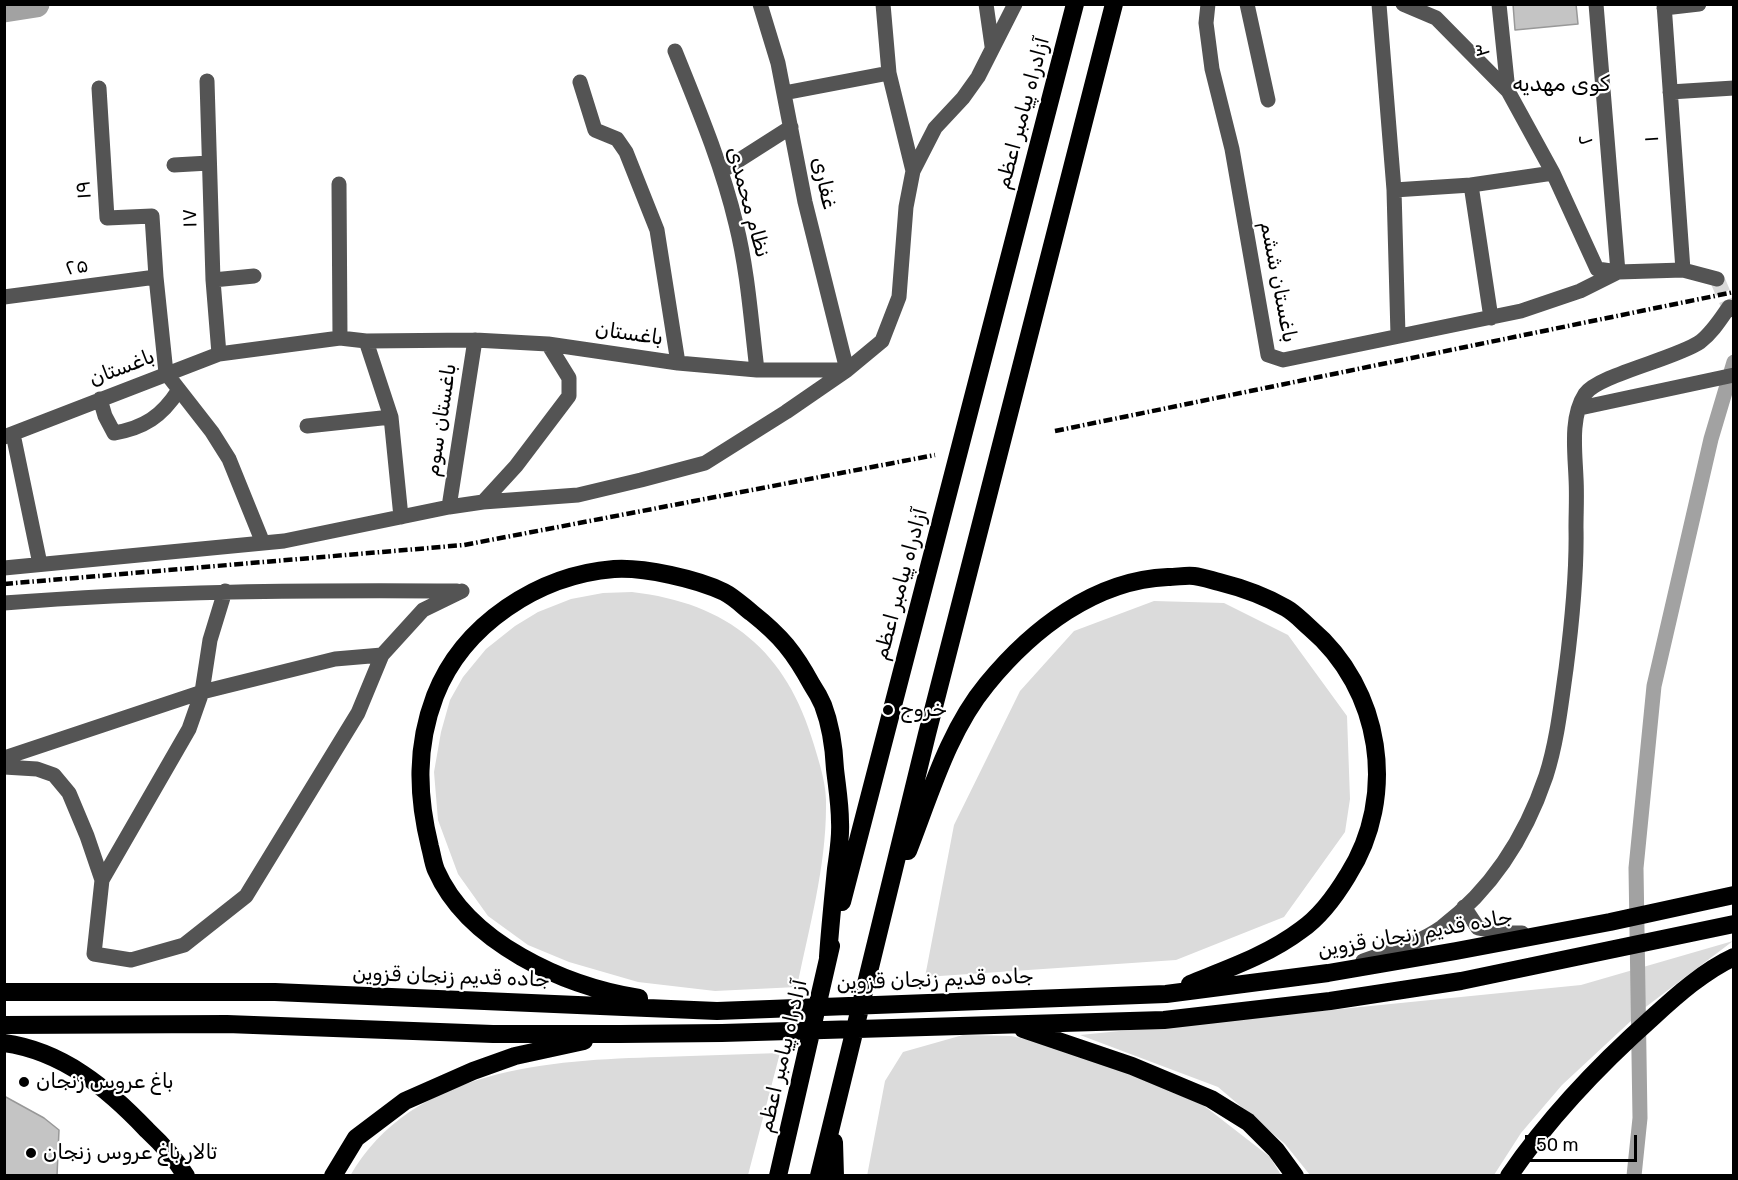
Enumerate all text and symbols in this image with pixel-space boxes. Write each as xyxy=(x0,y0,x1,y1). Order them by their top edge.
street label: آزادراه پیامبر اعظم xyxy=(991,34,1055,192)
street label: ۳ xyxy=(1470,42,1496,58)
district label: کوی مهدیه xyxy=(1512,72,1610,98)
street label: ۲ xyxy=(1573,134,1599,146)
street label: ۱ xyxy=(1639,135,1665,143)
street label: نظام محمدی xyxy=(721,144,775,260)
street label: غفاری xyxy=(806,155,842,211)
street label: ۱۹ xyxy=(71,180,97,200)
street label: ۱۷ xyxy=(177,208,203,228)
street label: باغستان ششم xyxy=(1254,219,1302,345)
street label: ۲۵ xyxy=(64,253,90,281)
street label: باغستان xyxy=(593,317,665,351)
street label: باغستان xyxy=(86,344,158,392)
street label: باغستان سوم xyxy=(420,362,462,478)
street label: آزادراه پیامبر اعظم xyxy=(869,505,933,663)
place label: خروج xyxy=(900,697,947,723)
marker: خروج xyxy=(881,703,895,717)
street label: جاده قدیم زنجان قزوین xyxy=(1316,904,1514,964)
street label: جاده قدیم زنجان قزوین xyxy=(352,961,550,993)
street label: جاده قدیم زنجان قزوین xyxy=(836,964,1034,996)
street label: آزادراه پیامبر اعظم xyxy=(753,977,813,1135)
place label: باغ عروس زنجان xyxy=(36,1069,174,1095)
marker: باغ عروس زنجان xyxy=(17,1075,31,1089)
scale bar xyxy=(1528,1123,1640,1161)
text: 50 m xyxy=(1536,1134,1579,1156)
place label: تالار باغ عروس زنجان xyxy=(43,1140,217,1166)
marker: تالار باغ عروس زنجان xyxy=(24,1146,38,1160)

